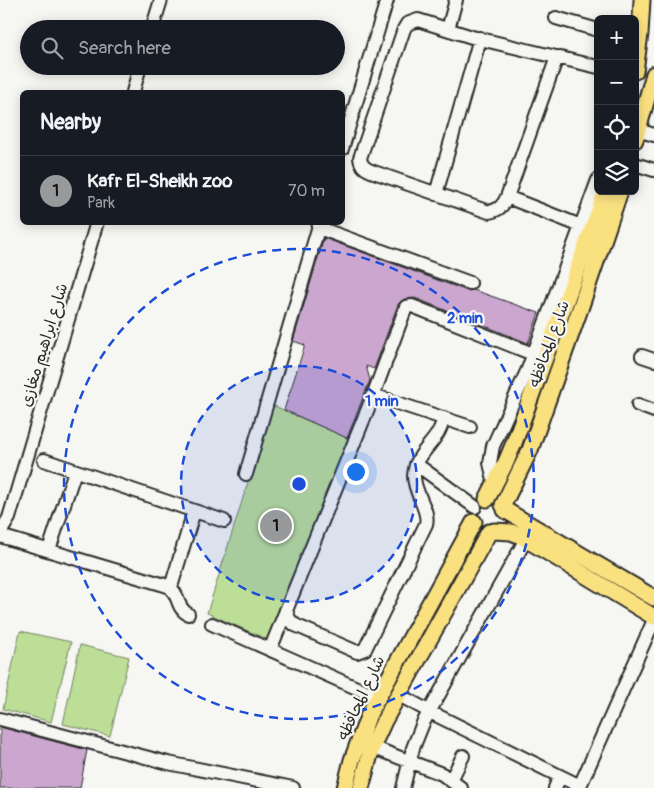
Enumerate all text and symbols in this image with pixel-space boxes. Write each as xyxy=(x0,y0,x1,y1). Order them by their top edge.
map controls xyxy=(594,15,639,195)
button: + xyxy=(594,15,639,60)
search box xyxy=(20,20,345,75)
icon: search xyxy=(38,34,66,62)
text: Search here xyxy=(78,36,171,60)
button: − xyxy=(594,60,639,105)
button: locate xyxy=(594,105,639,150)
text: Nearby xyxy=(40,109,101,136)
button: layers xyxy=(594,150,639,195)
text: Kafr El-Sheikh zoo xyxy=(87,169,232,193)
text: 1 xyxy=(53,181,59,201)
text: 70 m xyxy=(288,181,325,201)
text: Park xyxy=(87,193,115,213)
street label: شارع ابراهيم مغازى xyxy=(16,281,74,410)
street label: شارع المحافظه xyxy=(524,298,575,391)
text: 2 min xyxy=(447,309,483,328)
text: 1 min xyxy=(365,392,399,411)
your location xyxy=(343,459,369,485)
centre of rings xyxy=(290,475,308,493)
pin: 1 xyxy=(260,507,292,545)
street label: شارع المحافظه xyxy=(333,653,390,744)

